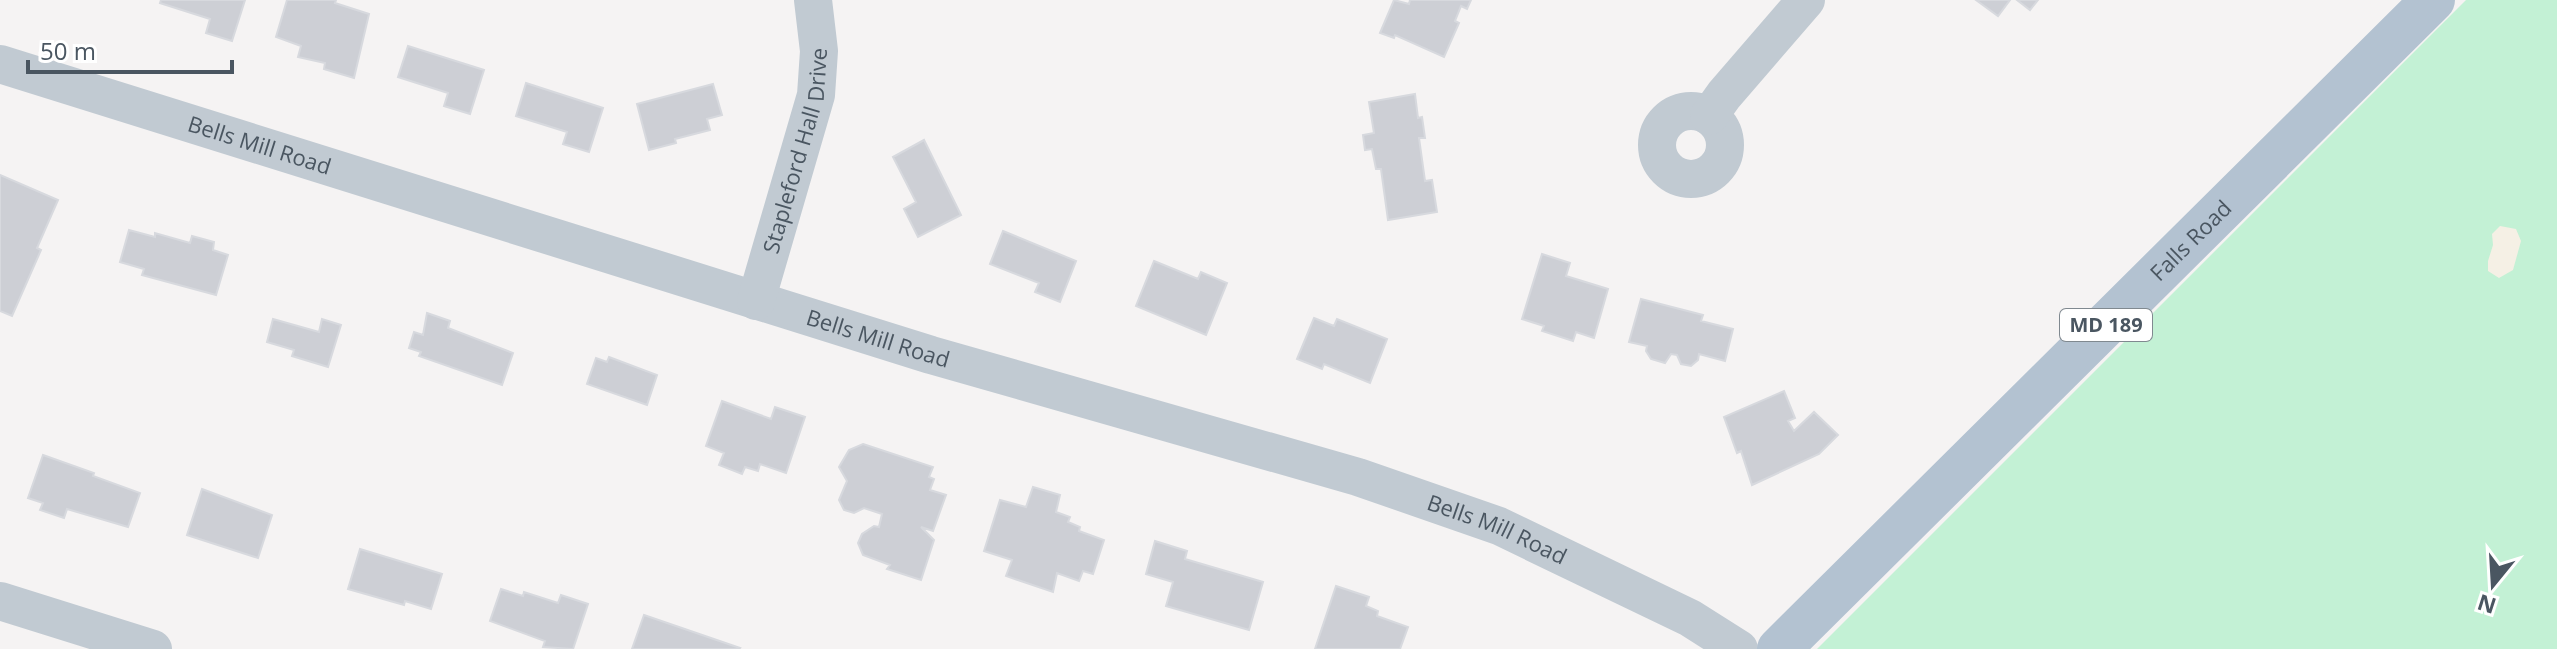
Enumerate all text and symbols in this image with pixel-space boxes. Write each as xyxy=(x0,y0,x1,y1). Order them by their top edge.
scale bar xyxy=(28,24,232,74)
text: 50 m xyxy=(40,34,96,67)
street label: Stapleford Hall Drive xyxy=(755,47,833,257)
street label: Bells Mill Road xyxy=(185,108,335,181)
street label: Falls Road xyxy=(2143,193,2237,287)
street label: Bells Mill Road xyxy=(803,301,954,374)
road number: MD 189 xyxy=(2060,309,2152,341)
street label: Bells Mill Road xyxy=(1423,486,1572,571)
north arrow xyxy=(2453,545,2533,625)
text: N xyxy=(2473,588,2500,622)

